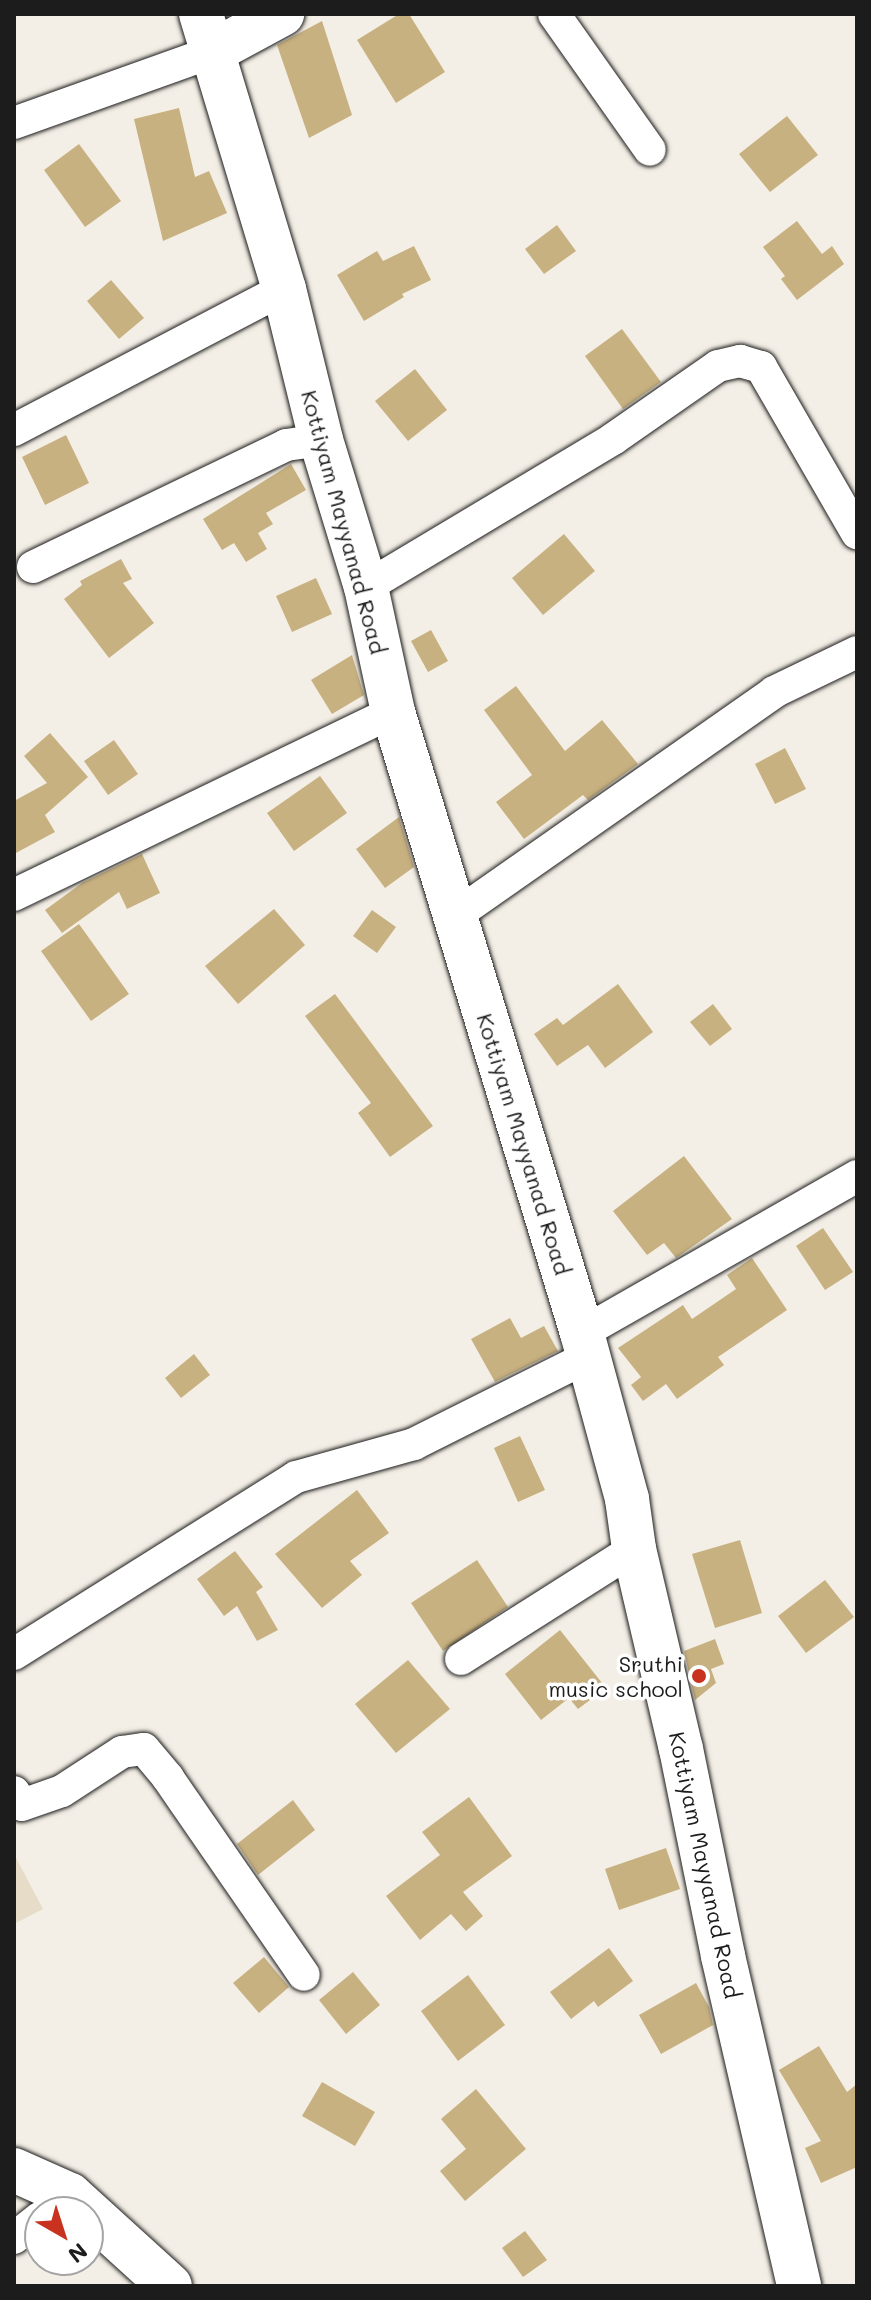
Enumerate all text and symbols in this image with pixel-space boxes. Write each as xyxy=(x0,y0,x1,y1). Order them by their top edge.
street label: Kottiyam Mayyanad Road xyxy=(296,387,392,657)
street label: Kottiyam Mayyanad Road xyxy=(472,1010,576,1278)
place label: Sruthi music school xyxy=(548,1650,683,1702)
marker: Sruthi music school xyxy=(690,1667,708,1685)
street label: Kottiyam Mayyanad Road xyxy=(664,1729,746,2001)
north arrow xyxy=(24,2196,104,2276)
text: N xyxy=(63,2237,94,2270)

